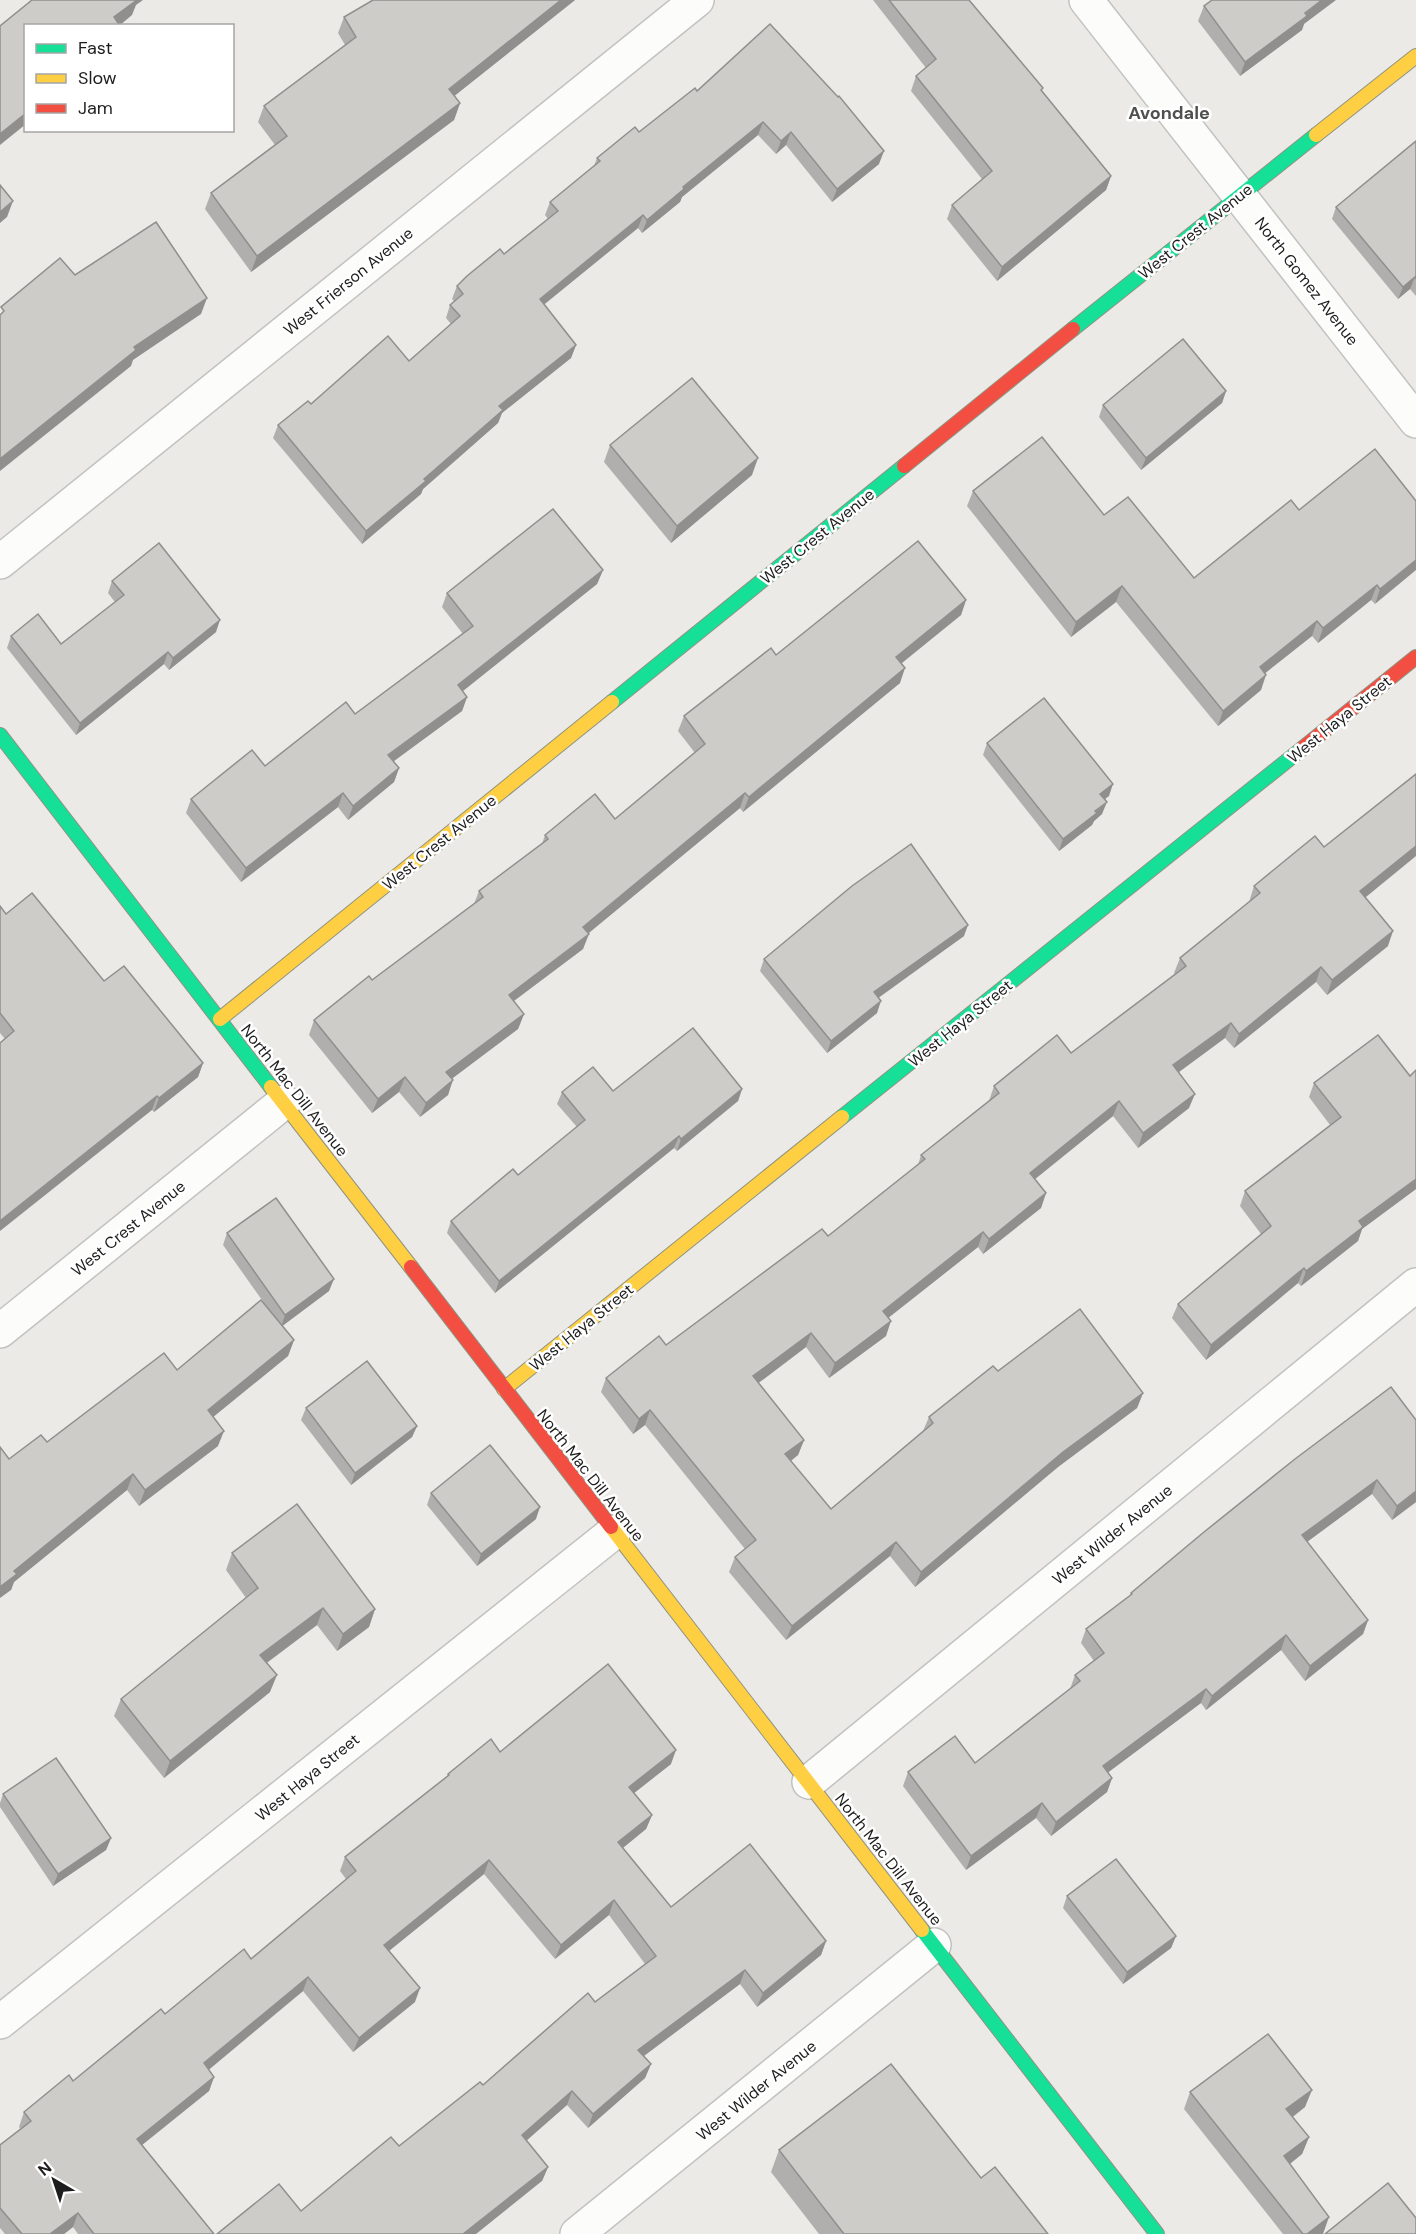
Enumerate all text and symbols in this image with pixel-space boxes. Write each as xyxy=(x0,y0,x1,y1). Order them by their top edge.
legend xyxy=(24,24,234,132)
text: Fast xyxy=(78,36,113,60)
text: Slow xyxy=(78,66,117,90)
text: Jam xyxy=(78,96,113,120)
district label: Avondale xyxy=(1128,101,1210,125)
street label: West Crest Avenue xyxy=(1134,179,1257,284)
street label: North Gomez Avenue xyxy=(1250,213,1363,350)
street label: West Frierson Avenue xyxy=(279,223,417,340)
street label: West Crest Avenue xyxy=(756,484,879,589)
street label: West Haya Street xyxy=(1283,671,1396,768)
street label: West Crest Avenue xyxy=(378,790,501,895)
street label: West Haya Street xyxy=(904,975,1017,1072)
street label: North Mac Dill Avenue xyxy=(236,1020,353,1161)
street label: West Crest Avenue xyxy=(67,1176,190,1281)
street label: West Haya Street xyxy=(525,1279,638,1376)
street label: North Mac Dill Avenue xyxy=(532,1405,649,1546)
street label: West Wilder Avenue xyxy=(1048,1479,1177,1589)
street label: West Haya Street xyxy=(251,1729,364,1826)
street label: North Mac Dill Avenue xyxy=(830,1789,947,1930)
street label: West Wilder Avenue xyxy=(692,2035,821,2145)
north arrow xyxy=(24,2150,84,2210)
text: N xyxy=(34,2157,56,2181)

